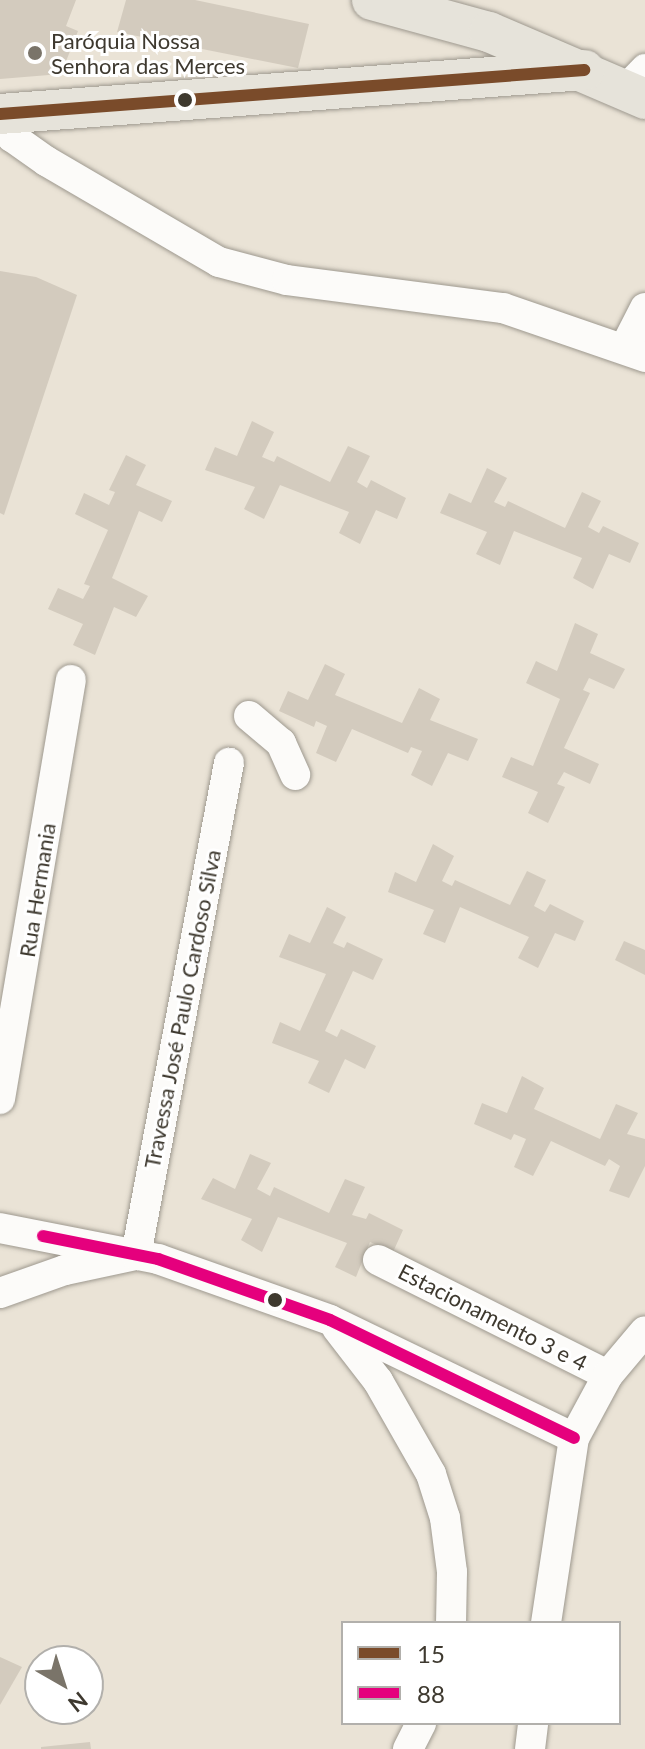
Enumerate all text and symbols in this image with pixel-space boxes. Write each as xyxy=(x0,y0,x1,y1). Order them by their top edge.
place label: Paróquia Nossa Senhora das Merces xyxy=(51,27,245,78)
marker: Paróquia Nossa Senhora das Merces xyxy=(26,44,44,62)
unlabelled marker xyxy=(177,92,193,108)
street label: Rua Hermania xyxy=(13,821,61,959)
street label: Travessa José Paulo Cardoso Silva xyxy=(138,847,226,1171)
street label: Estacionamento 3 e 4 xyxy=(394,1258,592,1376)
unlabelled marker xyxy=(267,1292,283,1308)
legend xyxy=(341,1621,621,1725)
text: 15 xyxy=(417,1639,445,1668)
north arrow xyxy=(24,1645,104,1725)
text: 88 xyxy=(417,1679,445,1708)
text: N xyxy=(63,1687,93,1718)

